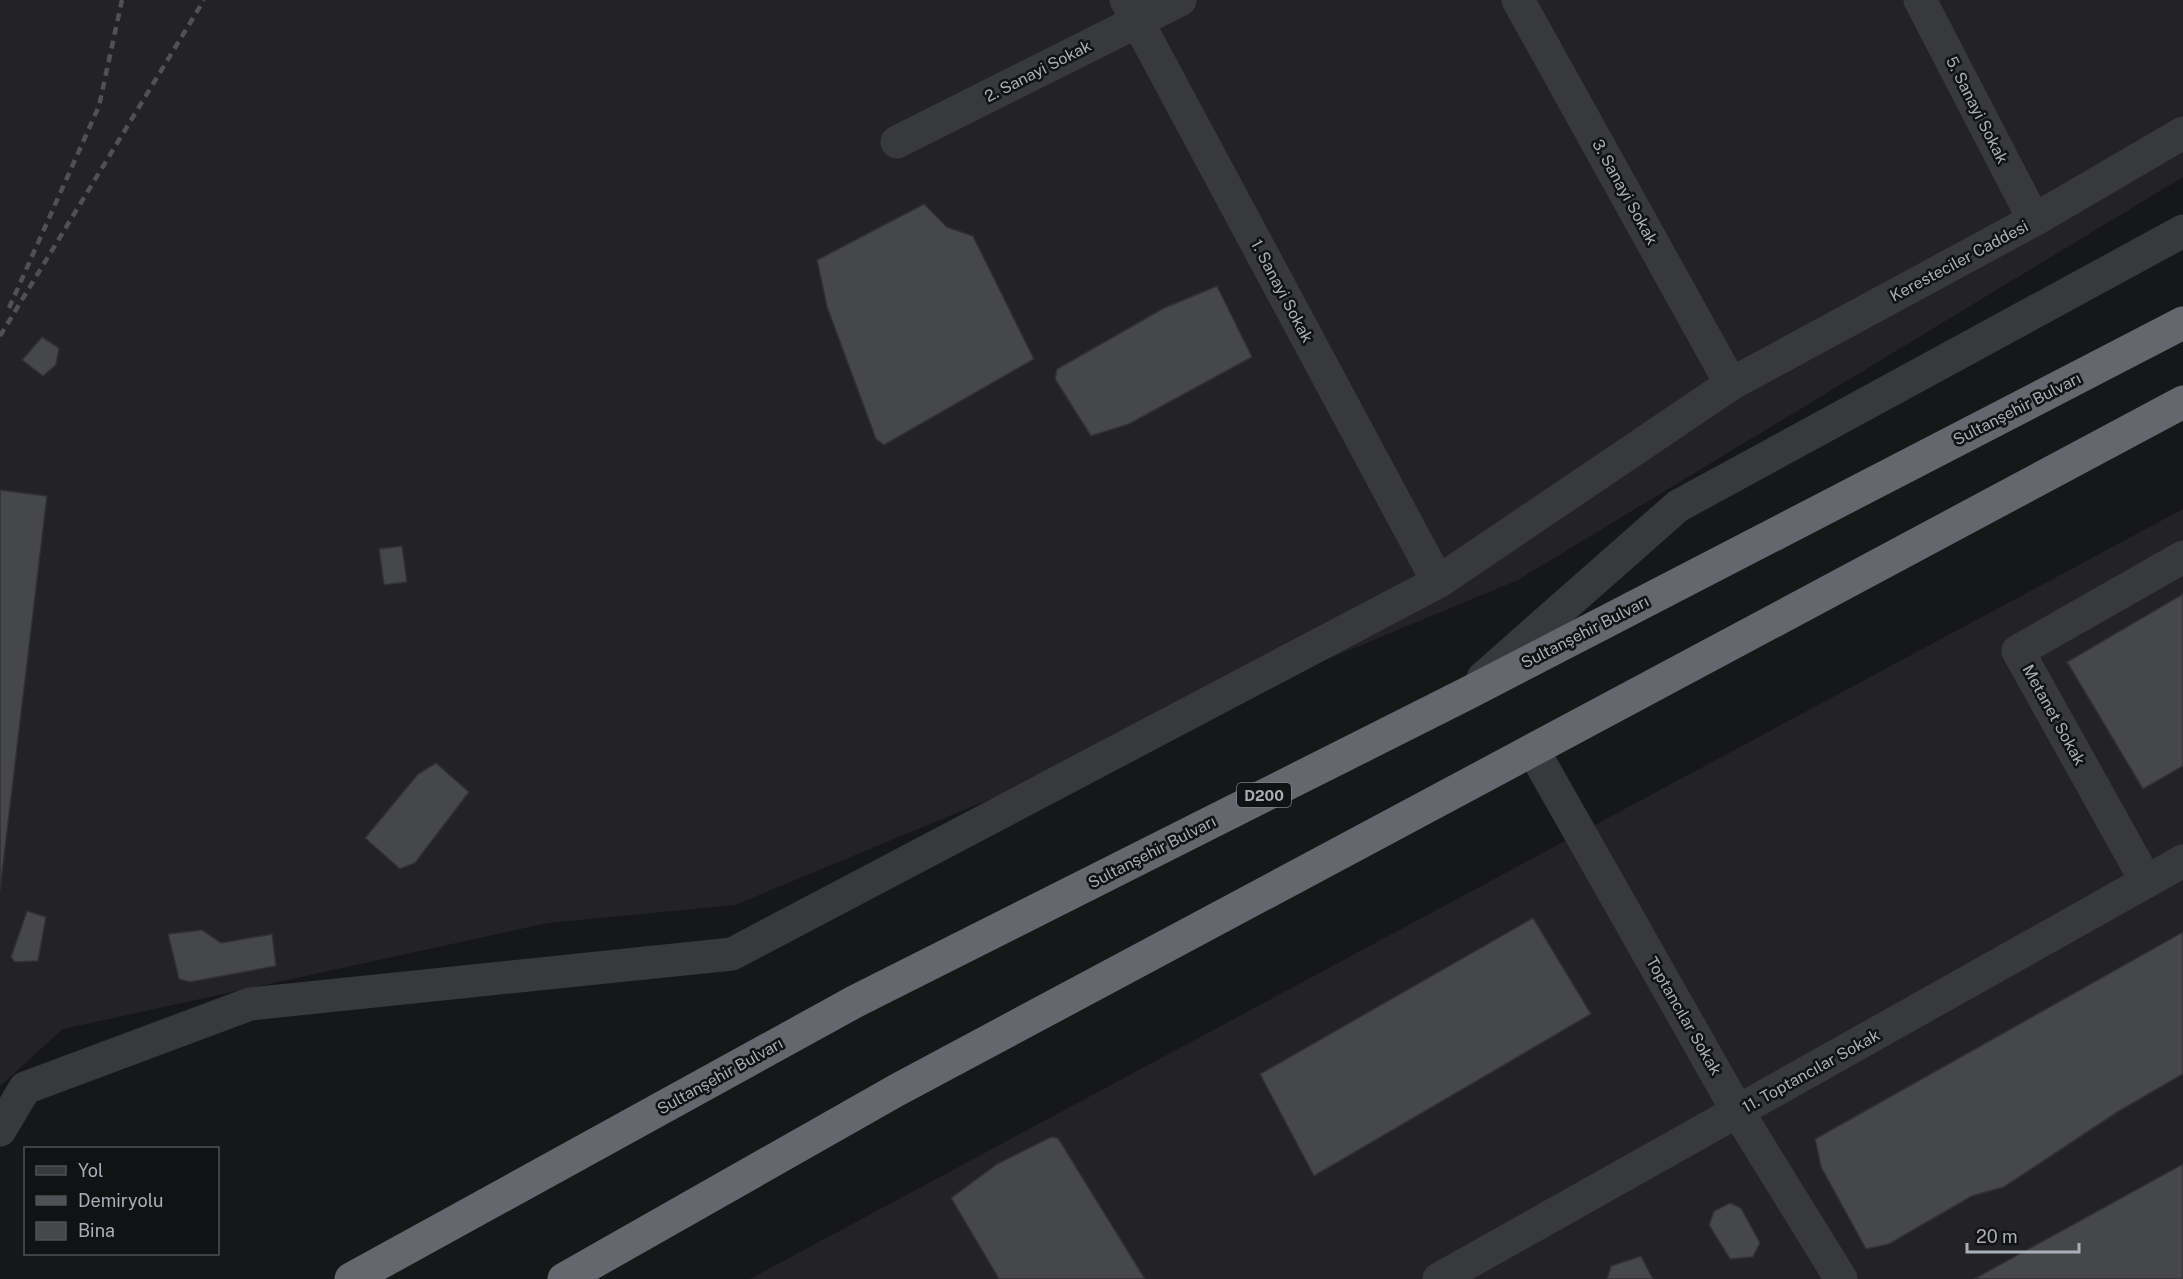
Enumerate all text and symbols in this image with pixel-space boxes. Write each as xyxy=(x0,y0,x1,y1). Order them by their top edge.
street label: 2. Sanayi Sokak xyxy=(982,36,1094,106)
street label: 5. Sanayi Sokak xyxy=(1942,53,2012,167)
street label: 3. Sanayi Sokak xyxy=(1588,136,1662,248)
street label: Keresteciler Caddesi xyxy=(1887,216,2031,306)
street label: 1. Sanayi Sokak xyxy=(1247,236,1317,346)
street label: Sultanşehir Bulvarı xyxy=(1950,369,2084,449)
street label: Sultanşehir Bulvarı xyxy=(1518,592,1652,672)
street label: Metanet Sokak xyxy=(2018,661,2090,769)
road number: D200 xyxy=(1237,783,1291,807)
street label: Sultanşehir Bulvarı xyxy=(1085,812,1219,892)
street label: Toptancılar Sokak xyxy=(1642,953,1726,1079)
street label: 11. Toptancılar Sokak xyxy=(1739,1025,1883,1117)
street label: Sultanşehir Bulvarı xyxy=(654,1034,786,1118)
legend xyxy=(24,1147,219,1255)
text: Yol xyxy=(78,1160,103,1181)
text: Demiryolu xyxy=(78,1190,163,1211)
scale bar xyxy=(1967,1216,2080,1254)
text: Bina xyxy=(78,1220,115,1241)
text: 20 m xyxy=(1976,1226,2018,1247)

